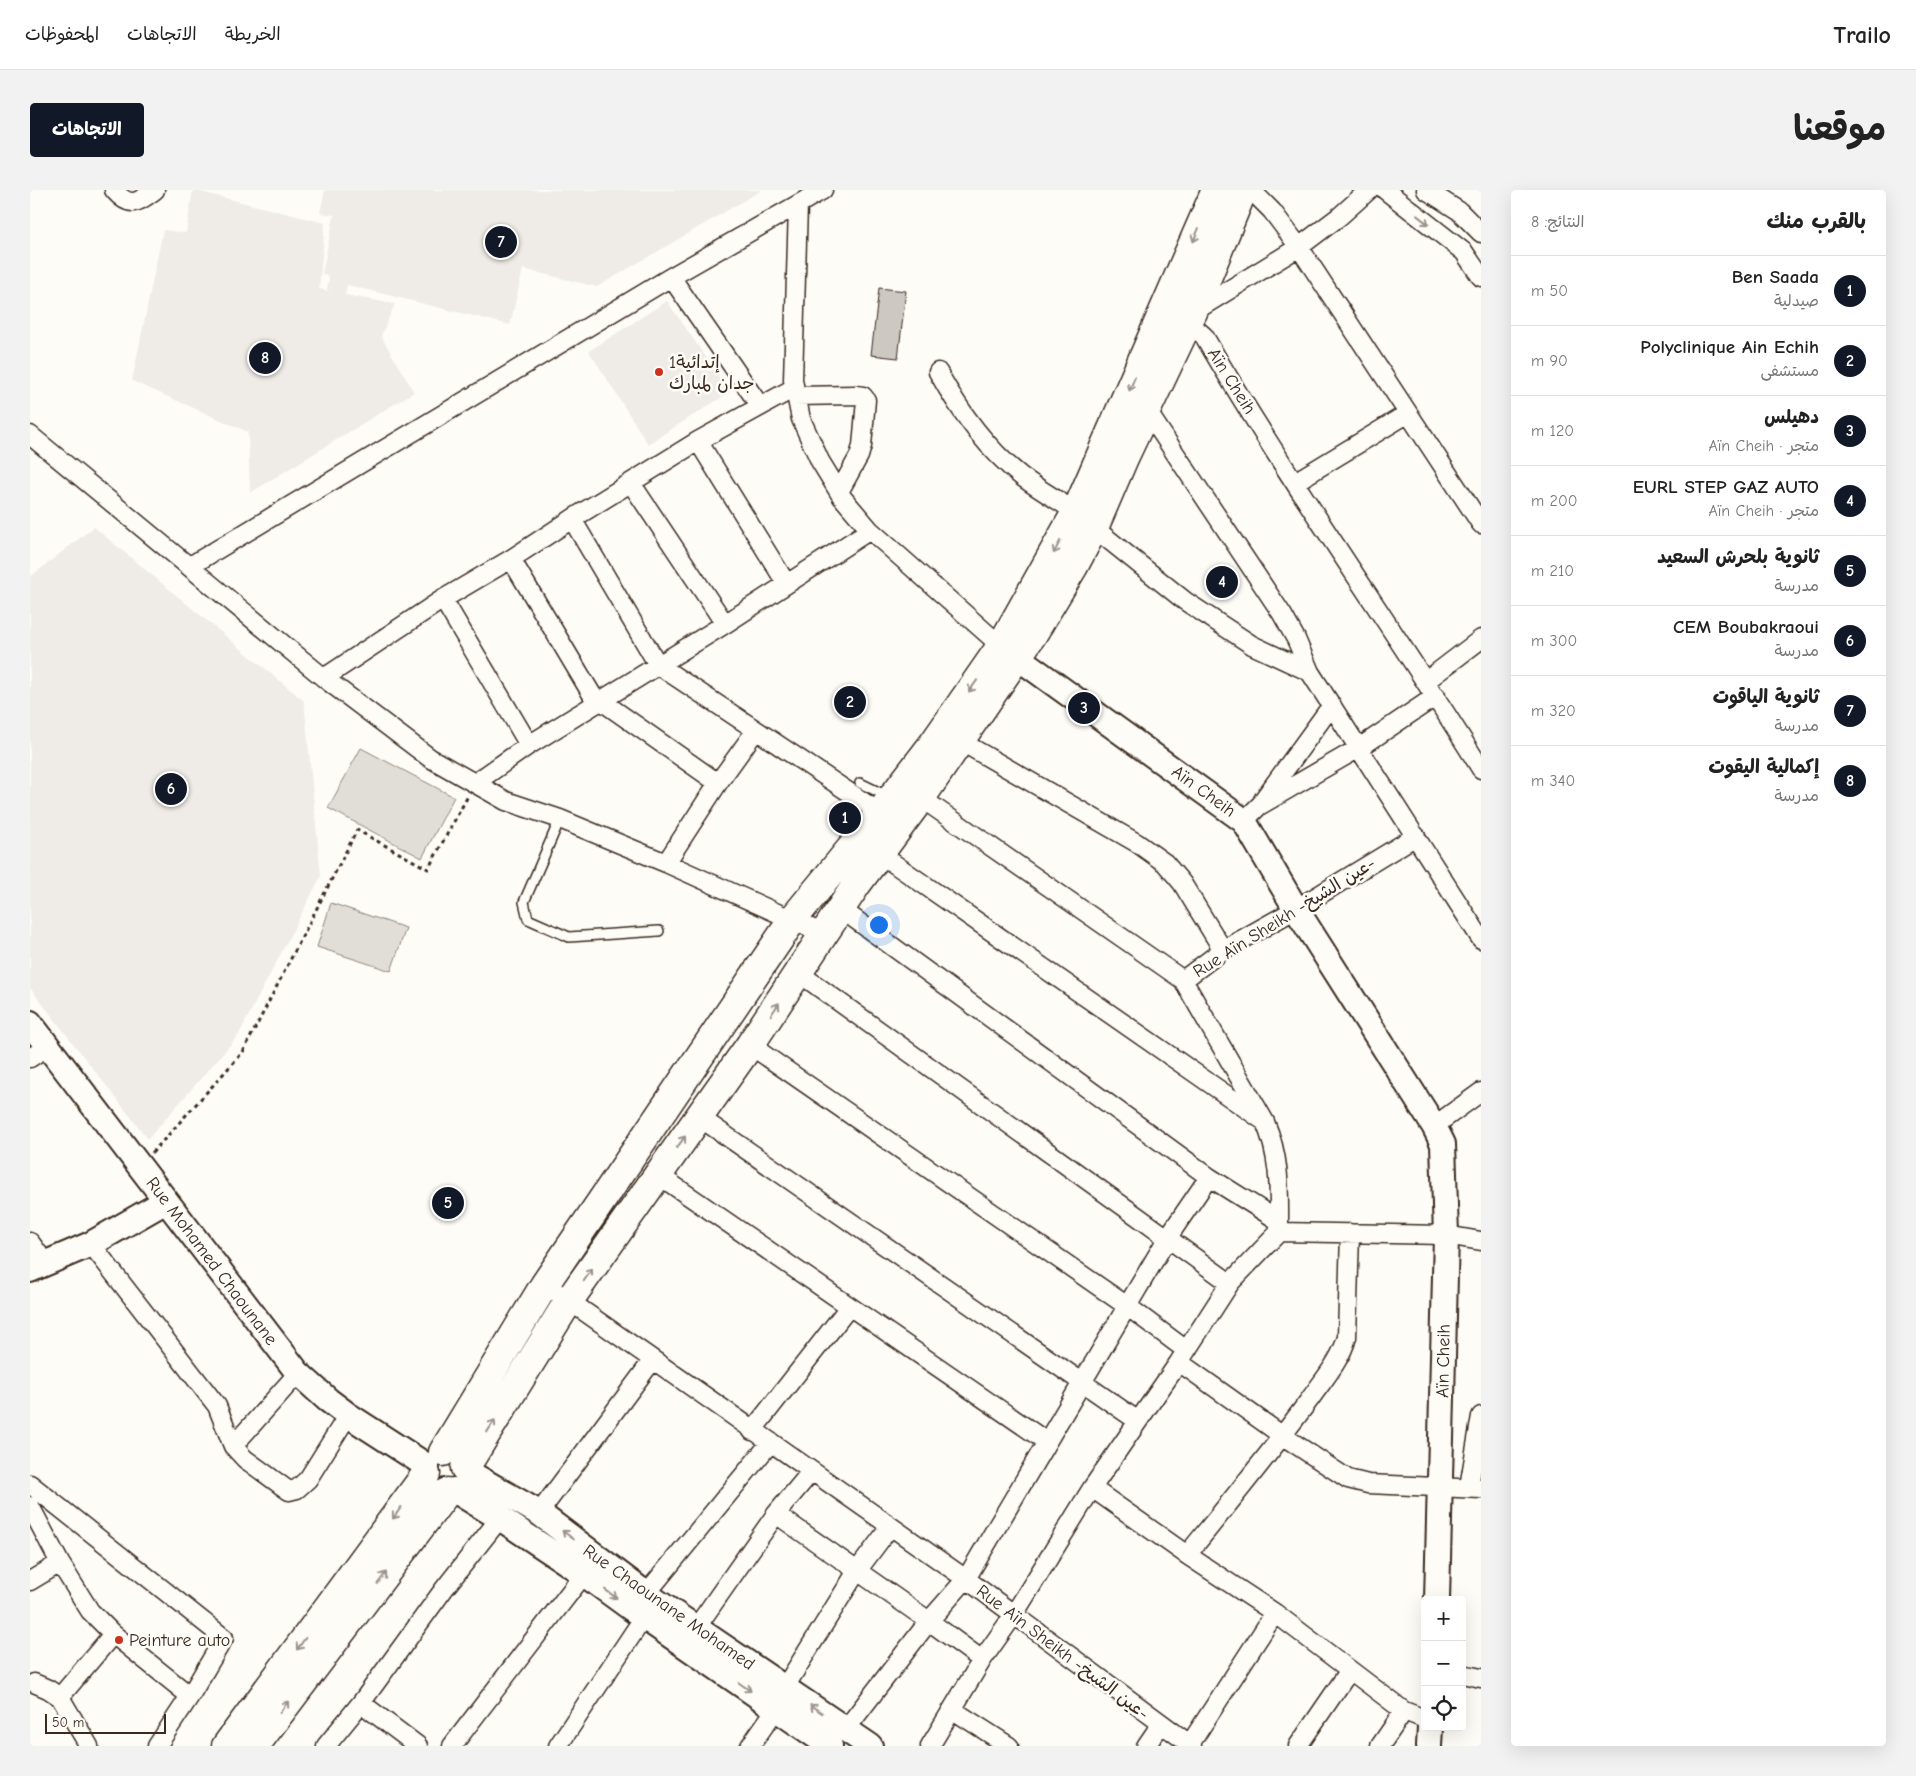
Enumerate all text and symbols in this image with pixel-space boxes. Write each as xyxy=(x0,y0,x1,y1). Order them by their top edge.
text: Trailo xyxy=(1833,21,1891,49)
text: المحفوظات xyxy=(25,24,99,45)
text: الاتجاهات xyxy=(127,24,197,45)
text: الخريطة xyxy=(225,24,281,45)
button: الاتجاهات xyxy=(30,103,144,157)
text: موقعنا xyxy=(1793,108,1886,149)
text: بالقرب منك xyxy=(1766,209,1866,233)
text: النتائج: 8 xyxy=(1531,213,1584,231)
one-way arrow xyxy=(1417,215,1430,226)
pin: 7 xyxy=(485,223,517,261)
one-way arrow xyxy=(1191,227,1201,242)
text: Ben Saada xyxy=(1732,266,1819,288)
text: 50 m xyxy=(1531,282,1568,300)
text: 1 xyxy=(1847,282,1853,300)
text: صيدلية xyxy=(1774,292,1819,310)
text: Polyclinique Ain Echih xyxy=(1640,336,1819,358)
pin: 8 xyxy=(249,339,281,377)
street label: Aïn Cheih xyxy=(1203,344,1260,418)
place label: 1إتدائية جدان لمبارك xyxy=(669,352,755,394)
text: 90 m xyxy=(1531,352,1568,370)
text: 2 xyxy=(1846,352,1854,370)
text: مستشفى xyxy=(1760,362,1819,380)
marker: 1إتدائية جدان لمبارك xyxy=(653,366,665,378)
one-way arrow xyxy=(1126,376,1136,391)
text: دهيلس xyxy=(1764,406,1819,428)
text: 120 m xyxy=(1531,422,1574,440)
text: 3 xyxy=(1846,422,1854,440)
text: متجر · Aïn Cheih xyxy=(1708,437,1819,455)
text: EURL STEP GAZ AUTO xyxy=(1633,476,1819,498)
text: 200 m xyxy=(1531,492,1577,510)
text: 4 xyxy=(1846,492,1854,510)
text: متجر · Aïn Cheih xyxy=(1708,502,1819,520)
one-way arrow xyxy=(1052,540,1062,555)
text: ثانوية بلحرش السعيد xyxy=(1657,546,1819,568)
text: 210 m xyxy=(1531,562,1574,580)
text: 5 xyxy=(1846,562,1854,580)
pin: 4 xyxy=(1206,563,1238,601)
text: مدرسة xyxy=(1774,577,1819,595)
text: CEM Boubakraoui xyxy=(1673,616,1819,638)
text: 300 m xyxy=(1531,632,1577,650)
text: 6 xyxy=(1846,632,1854,650)
text: مدرسة xyxy=(1774,642,1819,660)
one-way arrow xyxy=(968,679,978,693)
pin: 2 xyxy=(834,683,866,721)
text: ثانوية الياقوت xyxy=(1713,686,1819,708)
pin: 3 xyxy=(1068,689,1100,727)
text: 320 m xyxy=(1531,702,1576,720)
text: 7 xyxy=(1846,702,1854,720)
text: مدرسة xyxy=(1774,717,1819,735)
text: إكمالية اليقوت xyxy=(1709,756,1819,778)
street label: Aïn Cheih xyxy=(1168,761,1240,822)
pin: 6 xyxy=(155,770,187,808)
text: 340 m xyxy=(1531,772,1575,790)
text: 8 xyxy=(1846,772,1854,790)
text: مدرسة xyxy=(1774,787,1819,805)
pin: 1 xyxy=(829,799,861,837)
street label: Rue Aïn Sheikh -عين الشيخ- xyxy=(1189,853,1380,983)
your location xyxy=(866,912,892,938)
one-way arrow xyxy=(770,1002,780,1016)
one-way arrow xyxy=(676,1135,686,1149)
street label: Rue Mohamed Chaounane xyxy=(142,1173,282,1349)
pin: 5 xyxy=(432,1184,464,1222)
one-way arrow xyxy=(583,1268,593,1282)
street label: Aïn Cheih xyxy=(1432,1324,1455,1398)
one-way arrow xyxy=(486,1420,496,1434)
one-way arrow xyxy=(392,1506,403,1519)
one-way arrow xyxy=(561,1530,575,1540)
street label: Rue Chaounane Mohamed xyxy=(579,1540,759,1675)
one-way arrow xyxy=(377,1571,387,1585)
street label: Rue Aïn Sheikh -عين الشيخ- xyxy=(972,1581,1153,1725)
one-way arrow xyxy=(604,1589,618,1599)
map controls xyxy=(1421,1596,1466,1731)
button: + xyxy=(1421,1596,1466,1641)
place label: Peinture auto xyxy=(129,1630,230,1651)
marker: Peinture auto xyxy=(113,1634,125,1646)
one-way arrow xyxy=(296,1637,306,1651)
button: − xyxy=(1421,1641,1466,1686)
one-way arrow xyxy=(737,1682,751,1692)
button: locate xyxy=(1421,1686,1466,1731)
one-way arrow xyxy=(279,1700,289,1714)
one-way arrow xyxy=(809,1704,823,1714)
scale bar xyxy=(45,1711,166,1734)
text: 50 m xyxy=(52,1714,84,1731)

